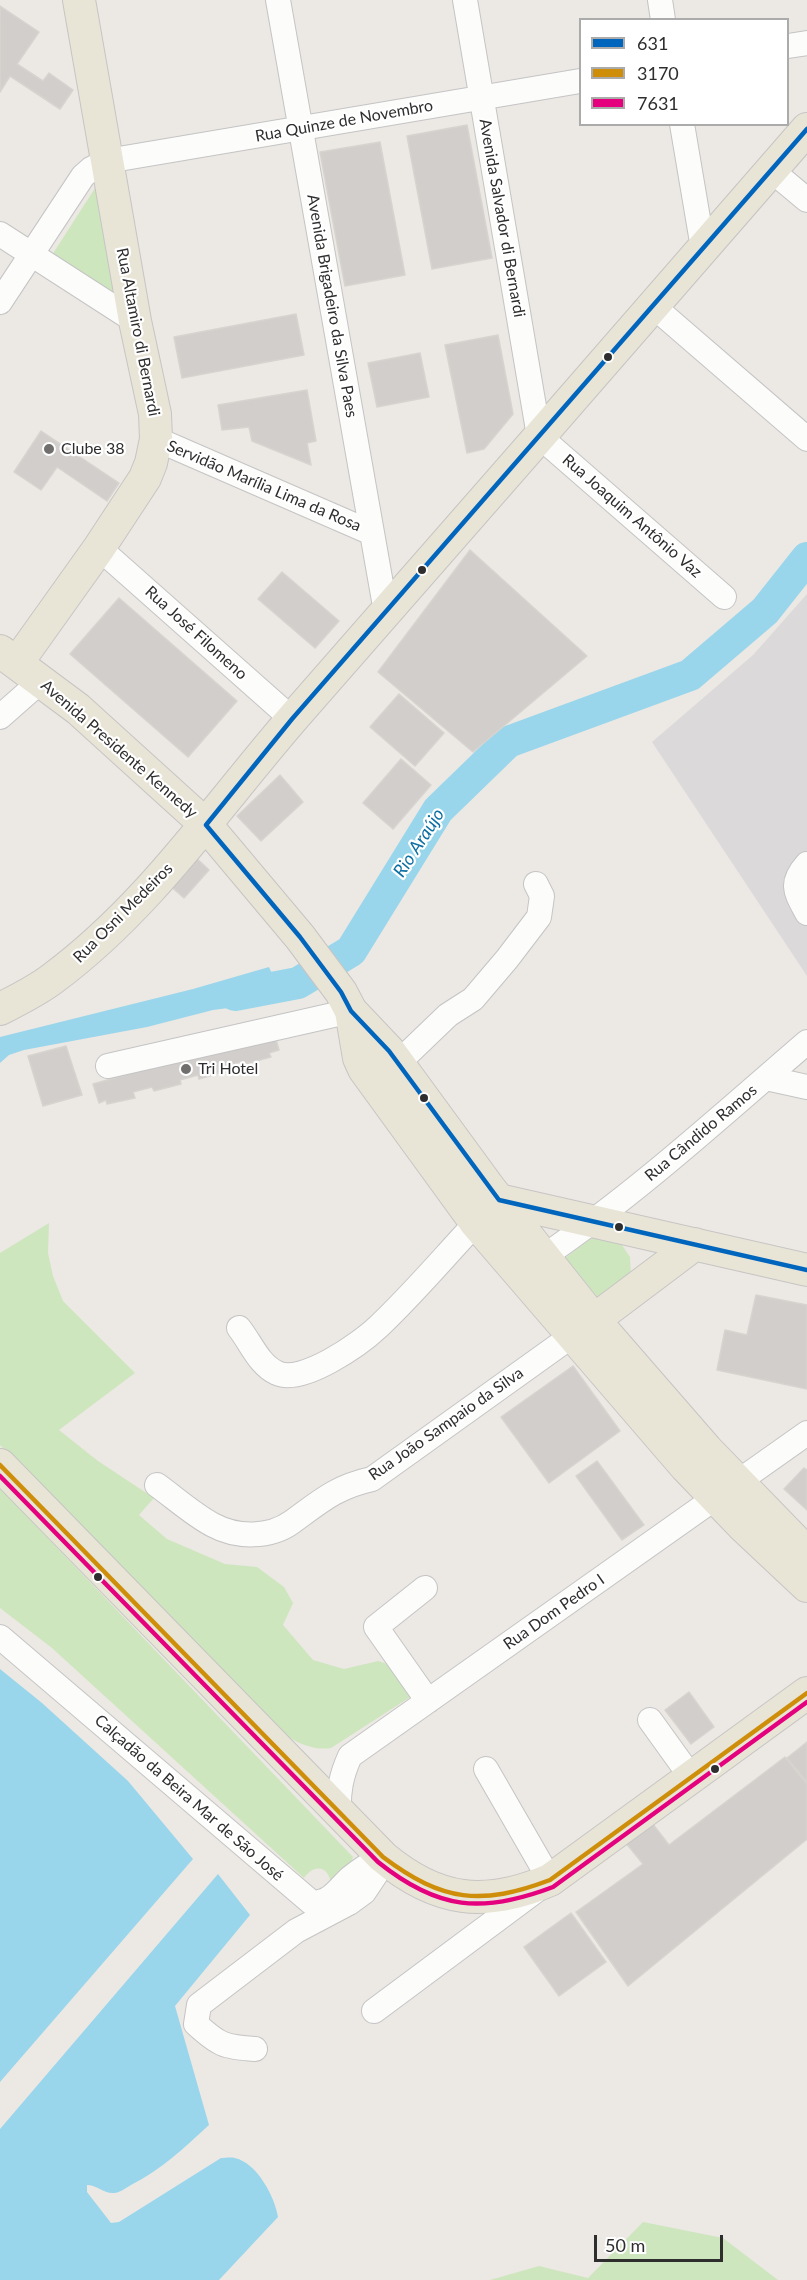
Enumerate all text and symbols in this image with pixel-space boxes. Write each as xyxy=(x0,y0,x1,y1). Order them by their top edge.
legend xyxy=(579,18,789,126)
text: 631 xyxy=(637,32,668,54)
text: 3170 xyxy=(637,62,679,84)
text: 7631 xyxy=(637,92,679,114)
street label: Rua Quinze de Novembro xyxy=(254,96,434,146)
street label: Avenida Salvador di Bernardi xyxy=(475,117,529,319)
street label: Avenida Brigadeiro da Silva Paes xyxy=(303,193,361,419)
street label: Rua Altamiro di Bernardi xyxy=(112,246,164,418)
unlabelled marker xyxy=(602,351,614,363)
street label: Servidão Marília Lima da Rosa xyxy=(164,436,364,536)
place label: Clube 38 xyxy=(61,439,124,459)
marker: Clube 38 xyxy=(42,442,56,456)
street label: Rua Joaquim Antônio Vaz xyxy=(558,450,706,582)
unlabelled marker xyxy=(416,564,428,576)
street label: Rua José Filomeno xyxy=(141,582,251,684)
street label: Avenida Presidente Kennedy xyxy=(37,676,201,822)
water label: Rio Araújo xyxy=(389,805,449,881)
street label: Rua Osni Medeiros xyxy=(69,859,177,967)
place label: Tri Hotel xyxy=(198,1059,258,1079)
marker: Tri Hotel xyxy=(179,1062,193,1076)
street label: Rua Cândido Ramos xyxy=(641,1081,761,1185)
unlabelled marker xyxy=(418,1092,430,1104)
unlabelled marker xyxy=(613,1221,625,1233)
street label: Rua João Sampaio da Silva xyxy=(365,1363,527,1485)
street label: Rua Dom Pedro I xyxy=(500,1570,608,1654)
unlabelled marker xyxy=(92,1571,104,1583)
street label: Calçadão da Beira Mar de São José xyxy=(91,1711,287,1885)
unlabelled marker xyxy=(709,1763,721,1775)
scale bar xyxy=(597,2223,726,2261)
text: 50 m xyxy=(605,2234,645,2256)

